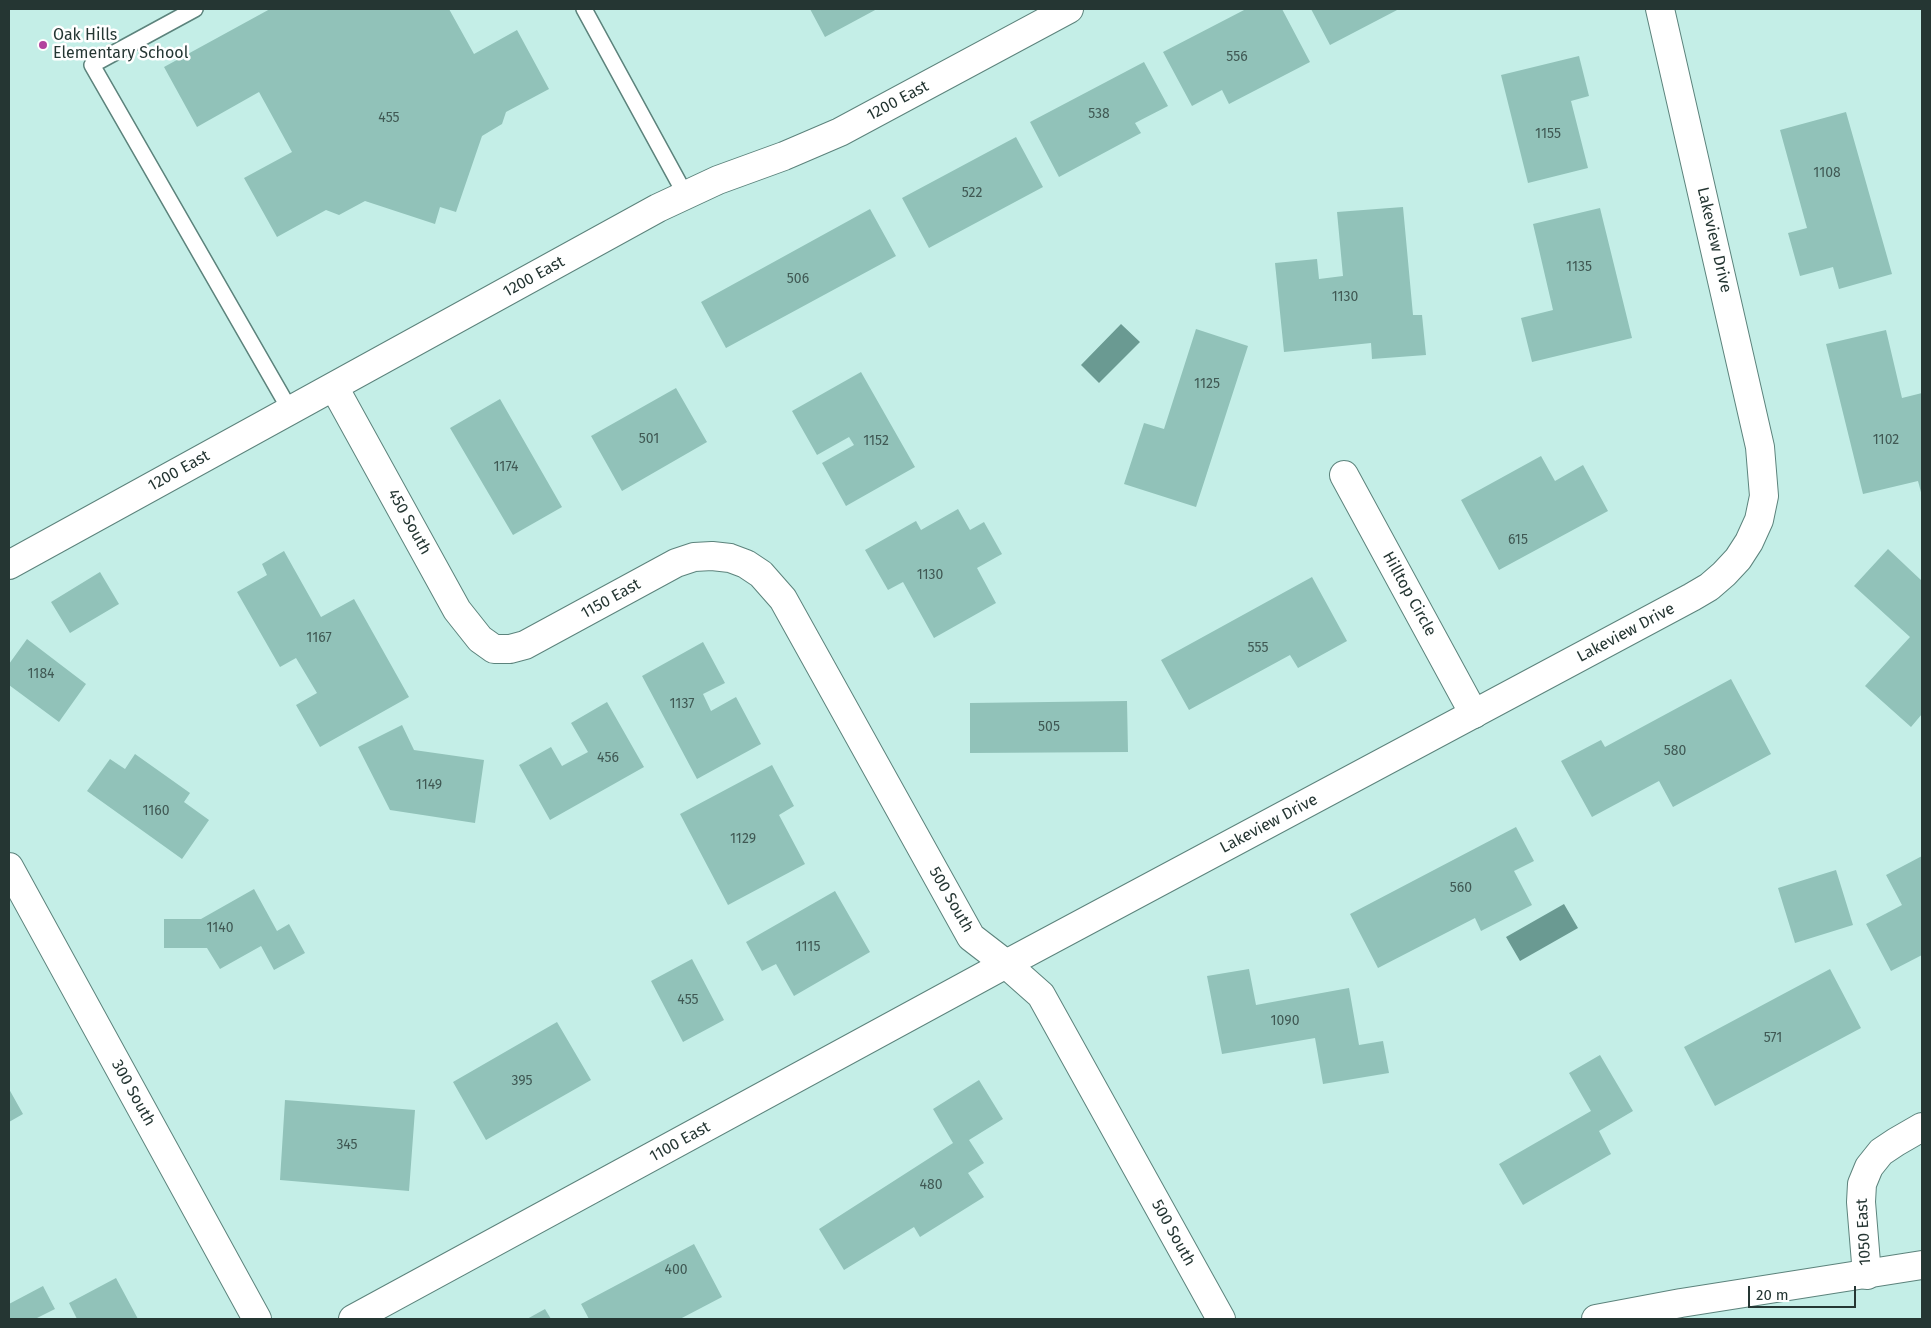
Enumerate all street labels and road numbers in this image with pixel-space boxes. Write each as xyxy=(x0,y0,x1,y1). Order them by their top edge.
street label: 1200 East xyxy=(864,77,932,125)
street label: Lakeview Drive xyxy=(1693,185,1735,295)
street label: 1200 East xyxy=(500,252,568,302)
street label: 1200 East xyxy=(145,446,213,496)
street label: 450 South xyxy=(383,486,435,558)
street label: Hilltop Circle xyxy=(1378,548,1440,640)
street label: 1150 East xyxy=(578,575,644,623)
street label: Lakeview Drive xyxy=(1574,599,1678,667)
street label: Lakeview Drive xyxy=(1217,790,1321,858)
street label: 500 South xyxy=(925,864,977,936)
street label: 300 South xyxy=(107,1057,159,1129)
street label: 1100 East xyxy=(647,1118,713,1166)
street label: 500 South xyxy=(1147,1197,1199,1269)
street label: 1050 East xyxy=(1853,1198,1875,1266)

